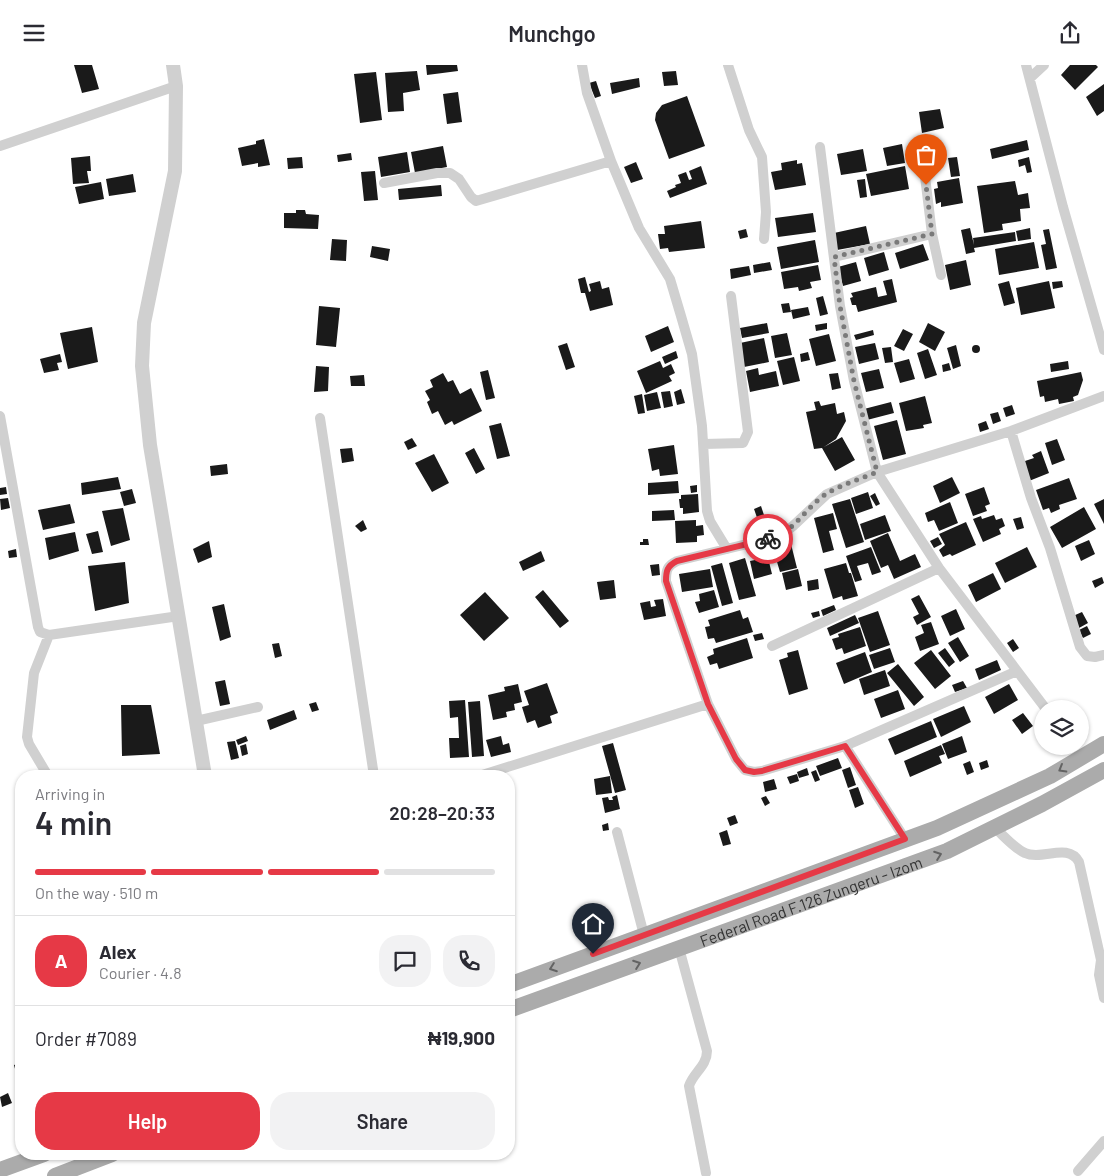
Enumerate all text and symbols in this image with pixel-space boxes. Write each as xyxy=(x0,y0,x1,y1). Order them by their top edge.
icon: menu xyxy=(20,19,48,47)
icon: share xyxy=(1056,19,1084,47)
text: Munchgo xyxy=(508,20,596,46)
pin xyxy=(905,134,947,185)
icon: bag xyxy=(912,141,940,169)
courier xyxy=(743,514,793,564)
icon: bike xyxy=(754,525,782,553)
map controls xyxy=(1034,700,1089,755)
button: layers xyxy=(1034,700,1089,755)
one-way arrow xyxy=(1059,762,1068,772)
text: Arriving in xyxy=(35,784,105,803)
text: 20:28–20:33 xyxy=(389,801,495,824)
text: 4 min xyxy=(35,803,112,841)
street label: Federal Road F.126 Zungeru - Izom xyxy=(697,851,925,950)
one-way arrow xyxy=(933,851,941,861)
text: On the way · 510 m xyxy=(35,883,158,902)
pin xyxy=(572,903,614,954)
icon: home xyxy=(579,910,607,938)
button: chat xyxy=(379,935,431,987)
button: phone xyxy=(443,935,495,987)
text: Alex xyxy=(99,940,137,963)
text: A xyxy=(55,949,67,972)
one-way arrow xyxy=(632,960,641,970)
one-way arrow xyxy=(549,962,558,972)
text: Courier · 4.8 xyxy=(99,963,182,982)
text: ₦19,900 xyxy=(428,1026,495,1049)
text: Order #7089 xyxy=(35,1027,137,1050)
button: Help xyxy=(35,1092,260,1150)
button: Share xyxy=(270,1092,495,1150)

